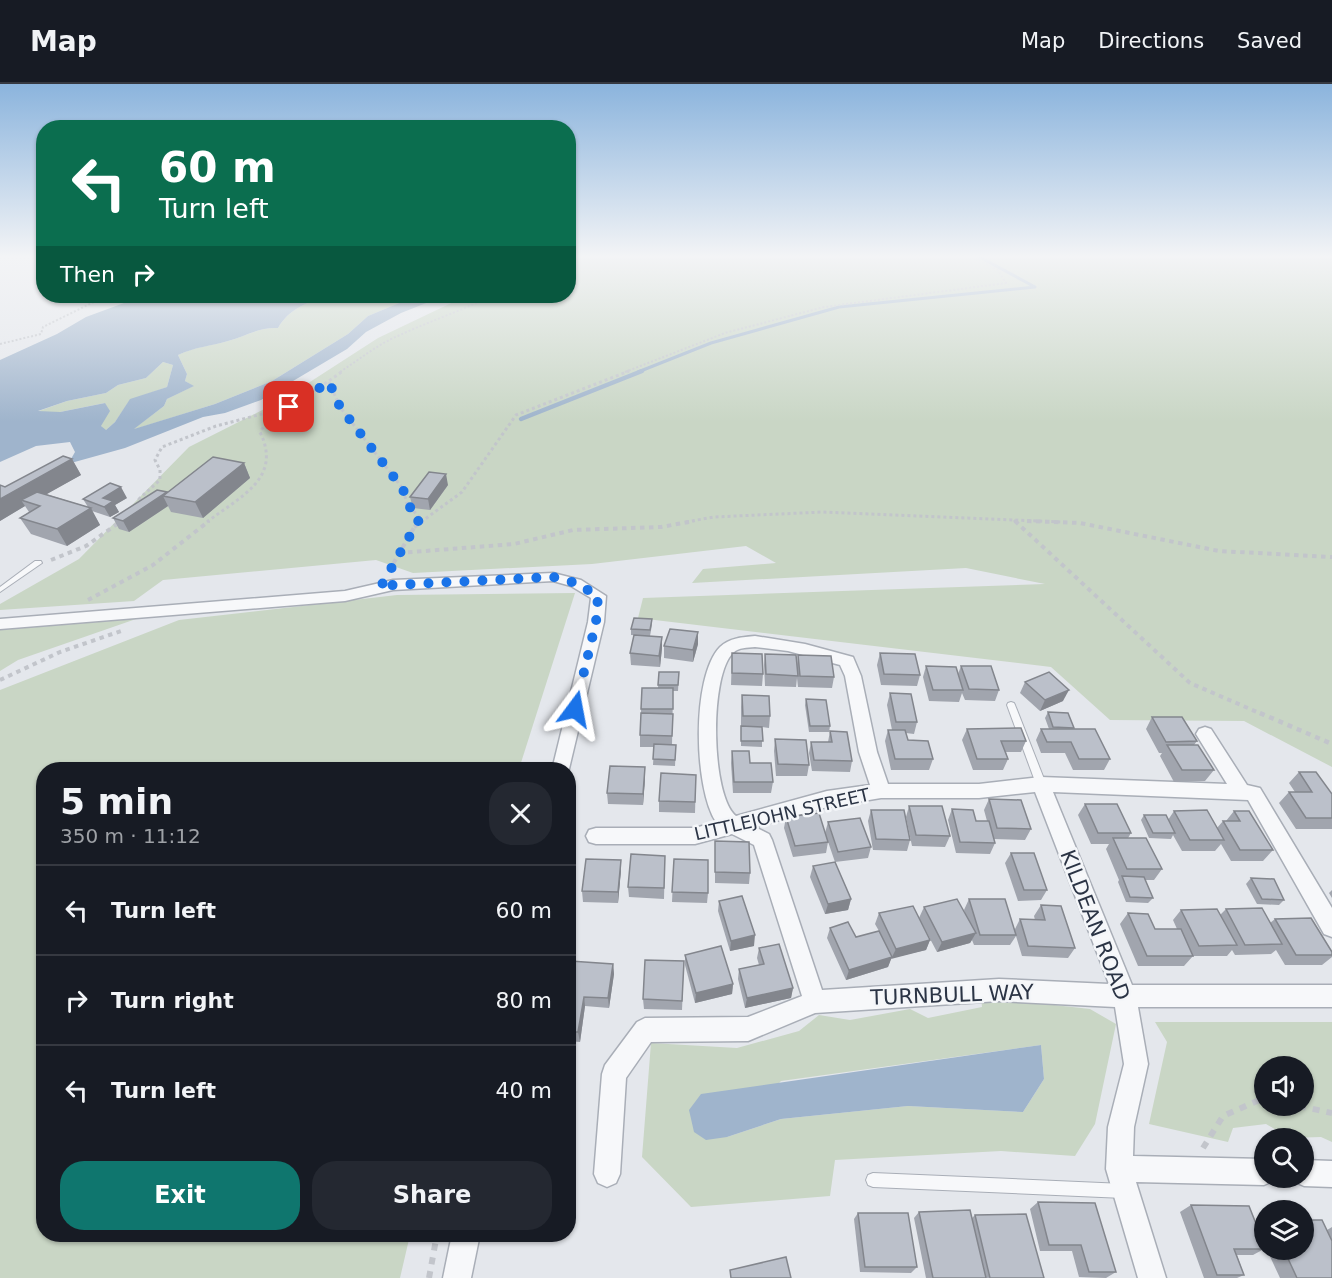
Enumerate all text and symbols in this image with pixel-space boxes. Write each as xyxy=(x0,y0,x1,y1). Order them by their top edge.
text: Map xyxy=(30,25,97,58)
text: Map xyxy=(1021,29,1065,53)
text: Directions xyxy=(1098,29,1204,53)
text: Saved xyxy=(1237,29,1302,53)
text: 60 m xyxy=(159,143,276,192)
icon: left xyxy=(60,144,138,222)
text: Turn left xyxy=(159,193,269,224)
icon: right xyxy=(127,258,160,291)
text: Then xyxy=(60,262,115,287)
pin xyxy=(263,381,314,432)
icon: arrive xyxy=(272,390,305,423)
position arrow xyxy=(543,677,607,741)
text: 5 min xyxy=(60,781,173,822)
button: close xyxy=(489,782,552,845)
street label: LITTLEJOHN STREET xyxy=(692,783,873,844)
text: 350 m · 11:12 xyxy=(60,824,201,848)
street label: KILDEAN ROAD xyxy=(1055,846,1135,1004)
icon: left xyxy=(60,894,93,927)
text: Turn left xyxy=(111,898,216,923)
text: 60 m xyxy=(496,898,552,923)
street label: TURNBULL WAY xyxy=(869,980,1034,1010)
icon: right xyxy=(60,984,93,1017)
text: Turn right xyxy=(111,988,234,1013)
text: 80 m xyxy=(496,988,552,1013)
map controls xyxy=(1254,1056,1314,1260)
button: sound xyxy=(1254,1056,1314,1116)
icon: left xyxy=(60,1074,93,1107)
text: Turn left xyxy=(111,1078,216,1103)
text: 40 m xyxy=(496,1078,552,1103)
button: search xyxy=(1254,1128,1314,1188)
button: Exit xyxy=(60,1161,300,1230)
button: Share xyxy=(312,1161,552,1230)
button: layers xyxy=(1254,1200,1314,1260)

